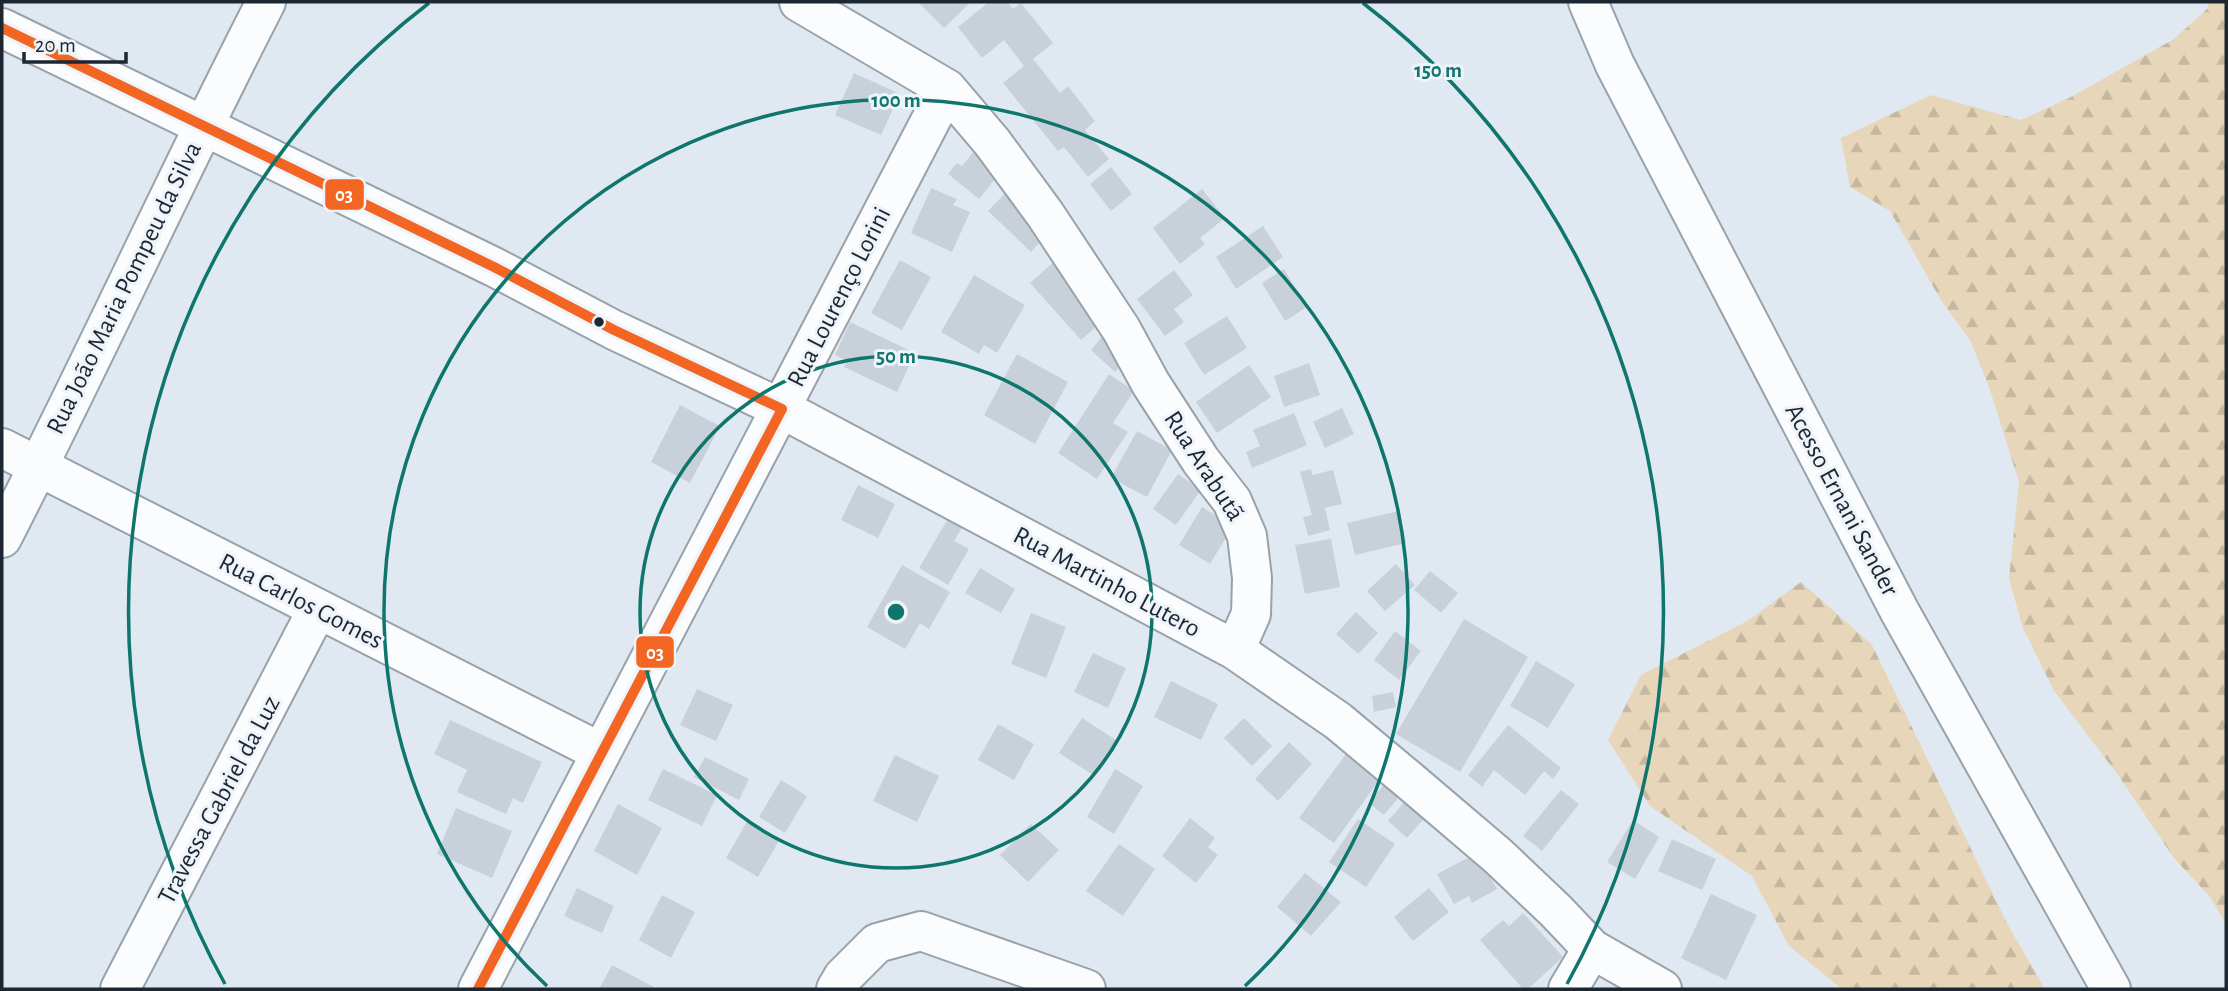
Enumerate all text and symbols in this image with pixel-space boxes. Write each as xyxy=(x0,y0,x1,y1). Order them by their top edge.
scale bar xyxy=(24,21,126,65)
text: 20 m xyxy=(35,35,76,56)
text: 150 m xyxy=(1414,60,1462,81)
text: 100 m xyxy=(871,90,921,111)
street label: Rua João Maria Pompeu da Silva xyxy=(42,138,206,438)
line badge: 03 xyxy=(324,178,365,211)
text: 03 xyxy=(335,186,353,205)
street label: Rua Lourenço Lorini xyxy=(782,203,896,391)
unlabelled marker xyxy=(592,315,606,329)
text: 50 m xyxy=(876,346,916,367)
street label: Acesso Ernani Sander xyxy=(1780,400,1904,601)
street label: Rua Arabutã xyxy=(1159,406,1249,526)
street label: Rua Martinho Lutero xyxy=(1009,522,1205,642)
street label: Rua Carlos Gomes xyxy=(215,548,387,654)
centre of rings xyxy=(884,600,908,624)
line badge: 03 xyxy=(635,635,675,669)
text: 03 xyxy=(646,644,664,663)
street label: Travessa Gabriel da Luz xyxy=(153,692,285,908)

